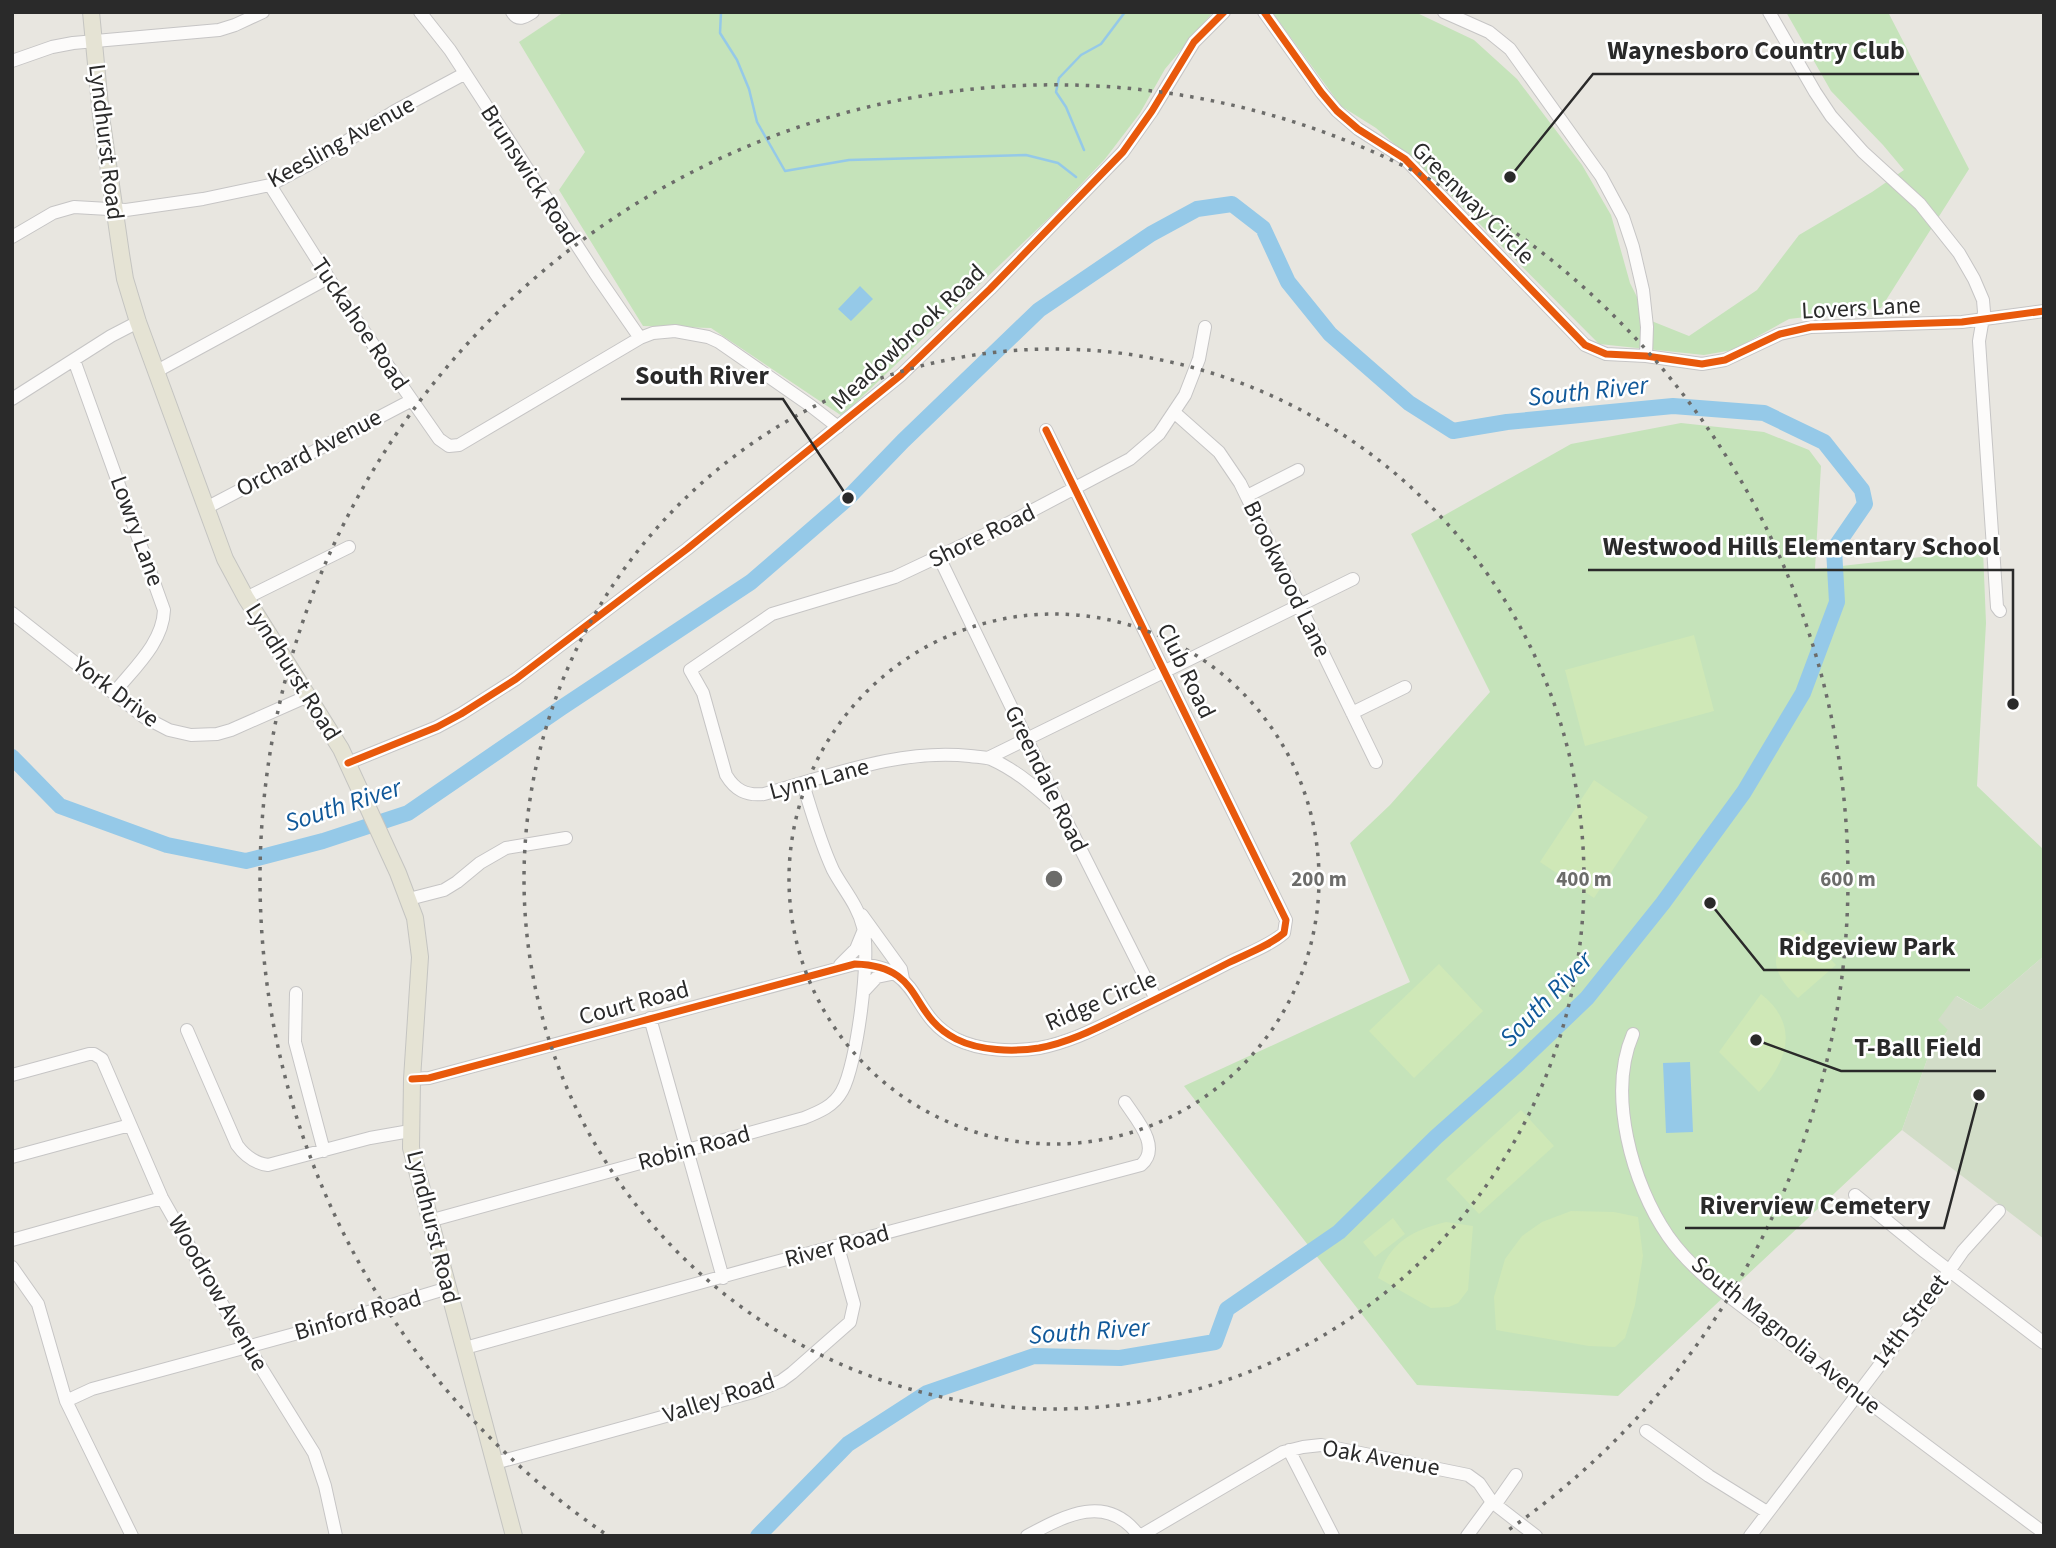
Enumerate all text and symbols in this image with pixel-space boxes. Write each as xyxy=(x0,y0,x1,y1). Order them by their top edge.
callout: Waynesboro Country Club xyxy=(1593,27,1919,74)
text: Waynesboro Country Club xyxy=(1607,32,1905,69)
street label: Lyndhurst Road xyxy=(79,62,133,222)
street label: Keesling Avenue xyxy=(261,87,421,197)
street label: Brunswick Road xyxy=(471,98,589,252)
street label: Greenway Circle xyxy=(1403,133,1543,273)
street label: Tuckahoe Road xyxy=(302,250,418,398)
street label: Meadowbrook Road xyxy=(823,256,993,418)
street label: Lovers Lane xyxy=(1801,287,1921,329)
callout: South River xyxy=(621,352,783,399)
text: South River xyxy=(635,357,770,394)
water label: South River xyxy=(1526,366,1651,416)
street label: Orchard Avenue xyxy=(230,400,388,506)
street label: Lowry Lane xyxy=(101,471,173,591)
street label: Shore Road xyxy=(923,495,1041,577)
street label: Brookwood Lane xyxy=(1234,495,1340,663)
callout: Westwood Hills Elementary School xyxy=(1588,523,2013,570)
text: Westwood Hills Elementary School xyxy=(1603,528,2000,565)
street label: Lyndhurst Road xyxy=(237,596,349,748)
street label: Club Road xyxy=(1148,617,1224,725)
street label: York Drive xyxy=(65,647,167,736)
street label: Greendale Road xyxy=(995,700,1097,858)
street label: Lynn Lane xyxy=(765,749,873,809)
water label: South River xyxy=(280,768,407,841)
text: 200 m xyxy=(1291,864,1347,894)
text: 400 m xyxy=(1556,864,1612,894)
text: 600 m xyxy=(1820,864,1876,894)
centre of rings xyxy=(1042,867,1066,891)
callout: Ridgeview Park xyxy=(1764,923,1970,970)
text: Ridgeview Park xyxy=(1778,928,1956,965)
water label: South River xyxy=(1491,942,1602,1055)
street label: Ridge Circle xyxy=(1040,962,1162,1040)
street label: Court Road xyxy=(575,972,693,1034)
callout: T-Ball Field xyxy=(1841,1024,1996,1071)
text: T-Ball Field xyxy=(1854,1029,1982,1066)
street label: Robin Road xyxy=(634,1116,754,1180)
street label: Lyndhurst Road xyxy=(397,1147,469,1307)
callout: Riverview Cemetery xyxy=(1685,1181,1944,1228)
text: Riverview Cemetery xyxy=(1699,1187,1931,1224)
street label: Woodrow Avenue xyxy=(159,1208,277,1378)
street label: River Road xyxy=(781,1215,893,1277)
street label: South Magnolia Avenue xyxy=(1683,1247,1889,1423)
street label: 14th Street xyxy=(1863,1267,1957,1375)
street label: Binford Road xyxy=(290,1280,426,1350)
water label: South River xyxy=(1027,1308,1152,1354)
street label: Valley Road xyxy=(659,1363,779,1433)
street label: Oak Avenue xyxy=(1320,1430,1442,1486)

